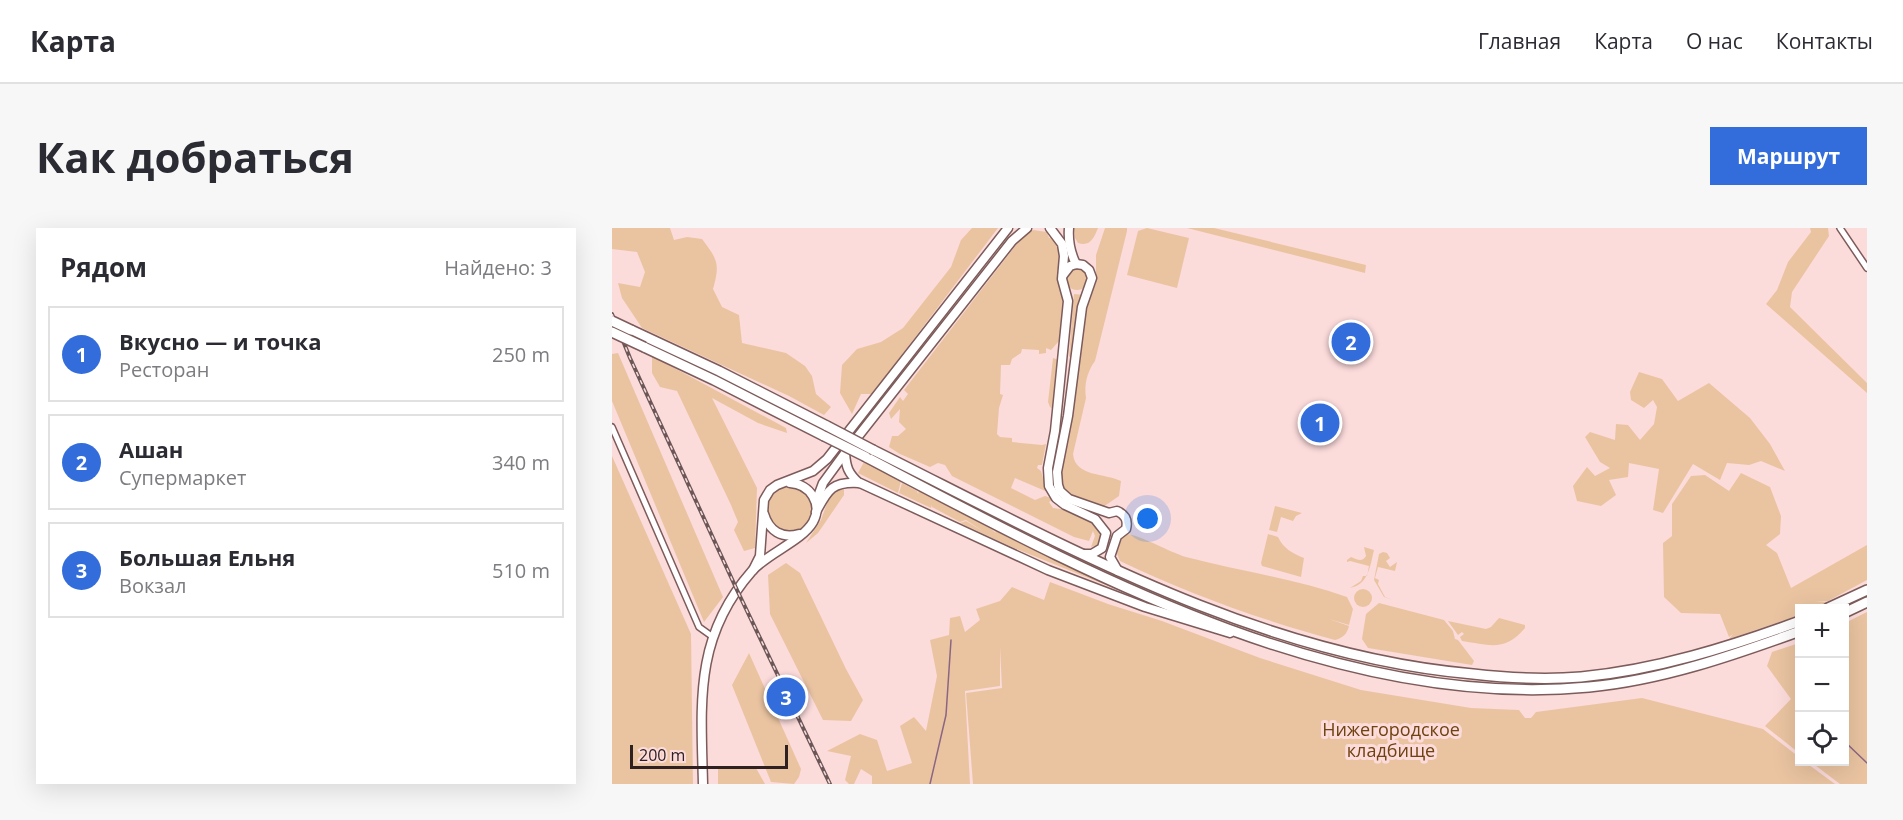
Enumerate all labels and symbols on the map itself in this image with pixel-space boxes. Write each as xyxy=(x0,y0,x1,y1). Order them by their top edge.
pin: 2 xyxy=(1332,320,1370,364)
pin: 1 xyxy=(1300,400,1340,446)
your location xyxy=(1133,504,1162,533)
pin: 3 xyxy=(766,674,806,720)
park label: Нижегородское кладбище xyxy=(1322,717,1460,762)
scale bar xyxy=(630,742,788,770)

